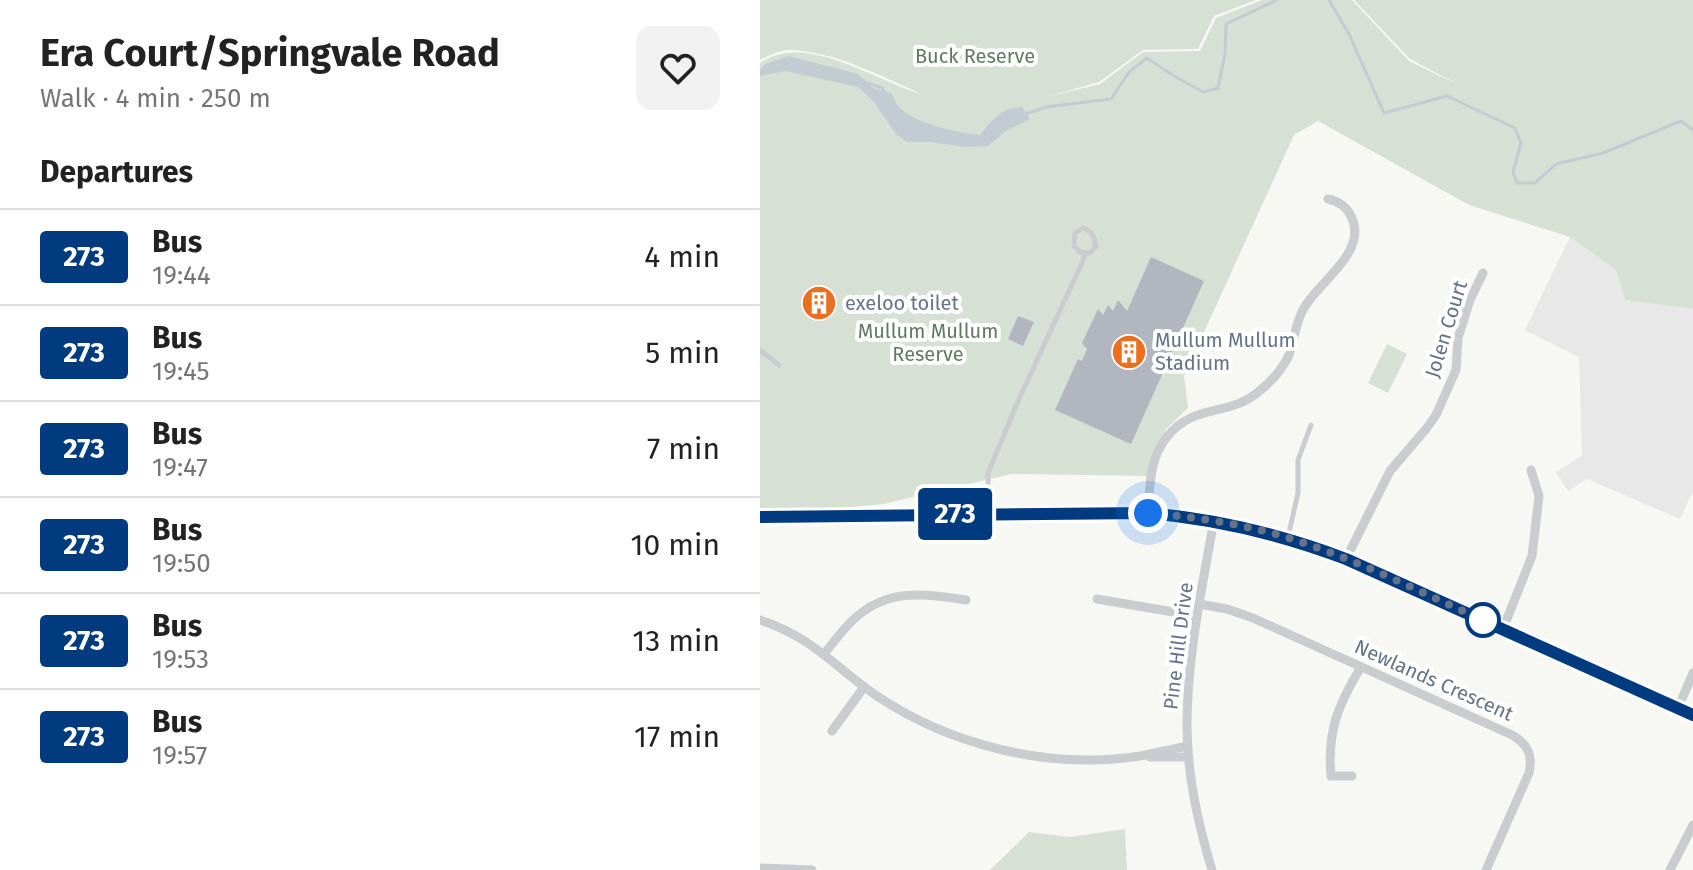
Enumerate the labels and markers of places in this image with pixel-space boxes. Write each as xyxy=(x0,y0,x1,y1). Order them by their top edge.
building icon: exeloo toilet xyxy=(800,284,838,322)
place label: exeloo toilet xyxy=(845,291,959,315)
place label: Mullum Mullum Stadium xyxy=(1155,328,1296,375)
building icon: Mullum Mullum Stadium xyxy=(1110,333,1148,371)
unlabelled marker xyxy=(1466,603,1500,637)

